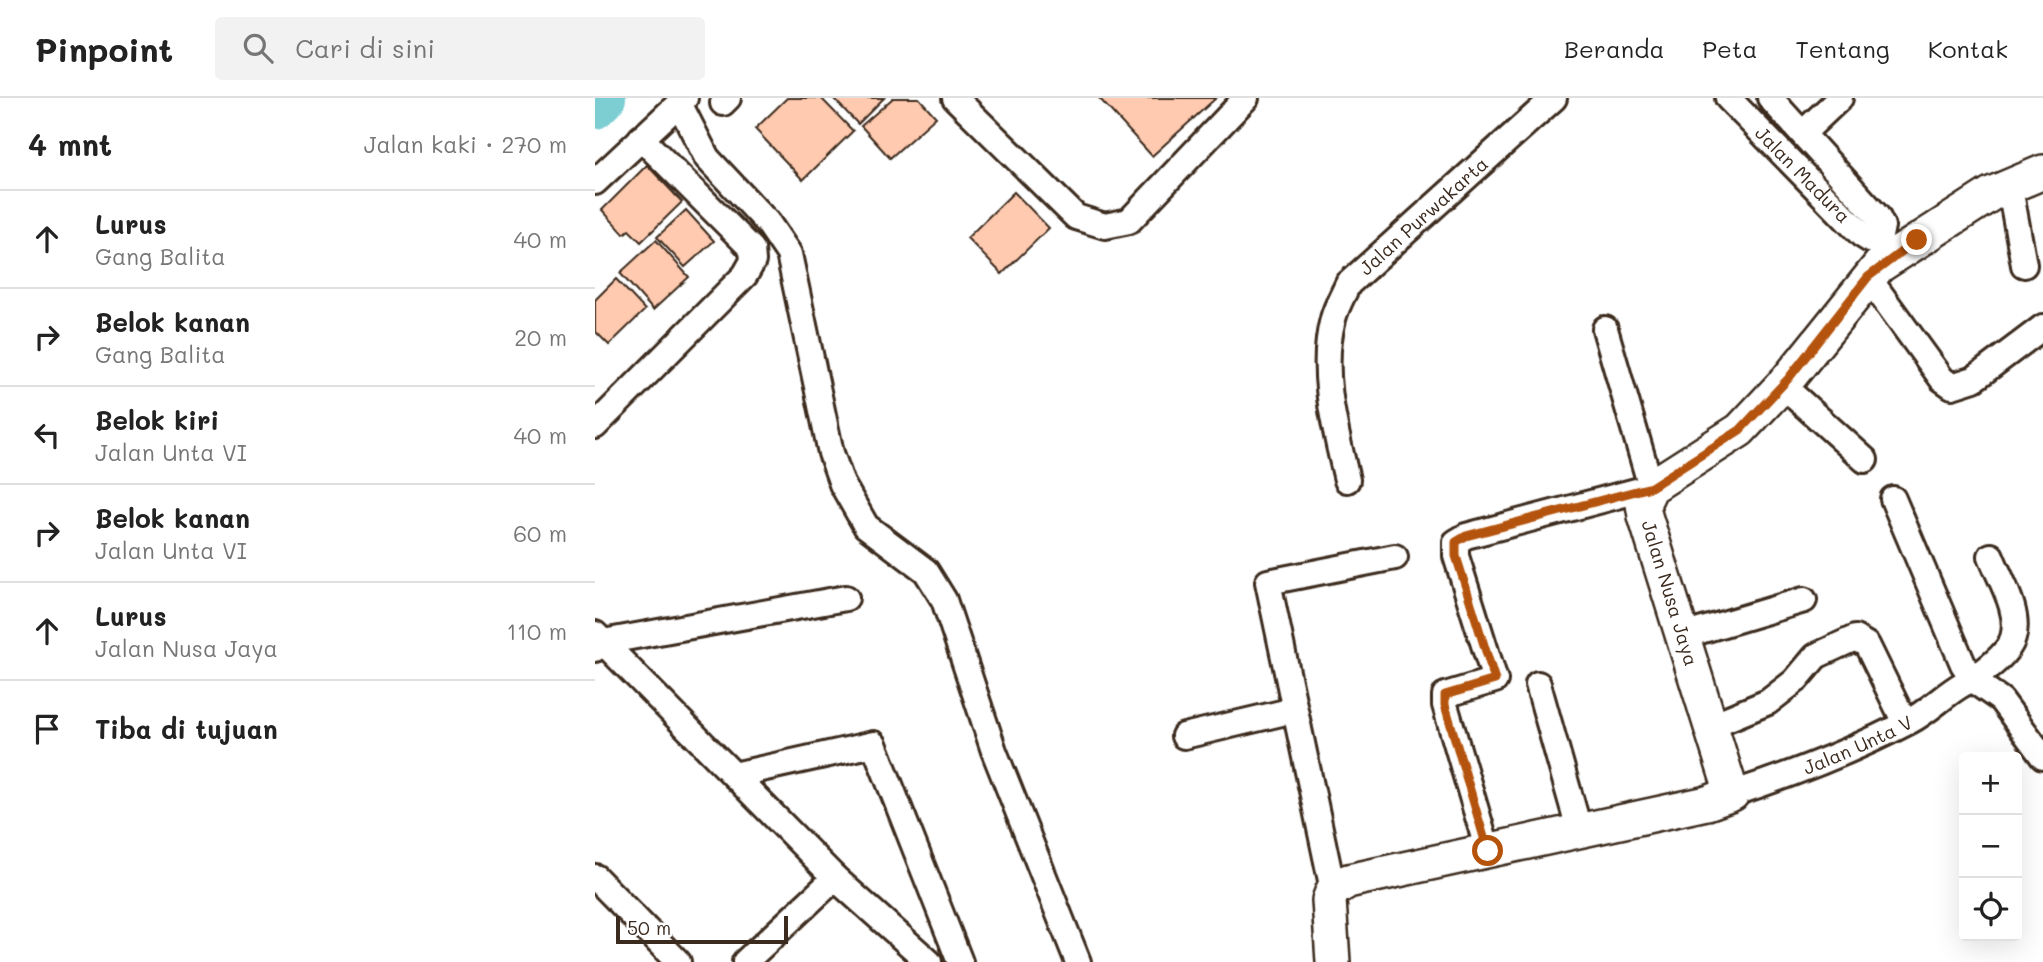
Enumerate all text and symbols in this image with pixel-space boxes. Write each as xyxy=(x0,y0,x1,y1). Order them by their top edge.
search box xyxy=(215,17,705,80)
text: Pinpoint xyxy=(35,27,173,70)
icon: search xyxy=(239,29,277,67)
text: Cari di sini xyxy=(295,31,435,65)
text: Beranda xyxy=(1564,33,1664,64)
text: Peta xyxy=(1702,33,1757,64)
text: Tentang xyxy=(1795,33,1890,64)
text: Kontak xyxy=(1928,33,2008,64)
street label: Jalan Madura xyxy=(1750,120,1856,228)
text: 4 mnt xyxy=(28,124,112,164)
text: Jalan kaki · 270 m xyxy=(364,129,567,159)
street label: Jalan Purwakarta xyxy=(1353,151,1493,280)
text: Lurus xyxy=(95,207,167,241)
icon: ahead xyxy=(28,220,66,258)
text: 40 m xyxy=(514,224,567,254)
route end xyxy=(1901,224,1932,255)
text: Gang Balita xyxy=(95,241,226,271)
text: Belok kanan xyxy=(95,305,250,339)
icon: right xyxy=(28,318,66,356)
text: 20 m xyxy=(514,322,567,352)
text: Gang Balita xyxy=(95,339,226,369)
text: Belok kiri xyxy=(95,403,219,437)
icon: left xyxy=(28,416,66,454)
text: 40 m xyxy=(514,420,567,450)
text: Jalan Unta VI xyxy=(95,437,247,467)
text: Belok kanan xyxy=(95,501,250,535)
icon: right xyxy=(28,514,66,552)
street label: Jalan Nusa Jaya xyxy=(1636,517,1705,669)
text: 60 m xyxy=(513,518,567,548)
text: Jalan Unta VI xyxy=(95,535,247,565)
text: Lurus xyxy=(95,599,167,633)
icon: ahead xyxy=(28,612,66,650)
text: 110 m xyxy=(507,616,567,646)
text: Jalan Nusa Jaya xyxy=(95,633,278,663)
street label: Jalan Unta V xyxy=(1799,709,1916,780)
icon: arrive xyxy=(28,710,66,748)
text: Tiba di tujuan xyxy=(95,712,278,746)
map controls xyxy=(1959,752,2022,941)
button: + xyxy=(1959,752,2022,815)
button: − xyxy=(1959,815,2022,878)
route start xyxy=(1472,835,1503,866)
button: locate xyxy=(1959,878,2022,941)
scale bar xyxy=(616,913,787,945)
text: 50 m xyxy=(627,915,671,940)

